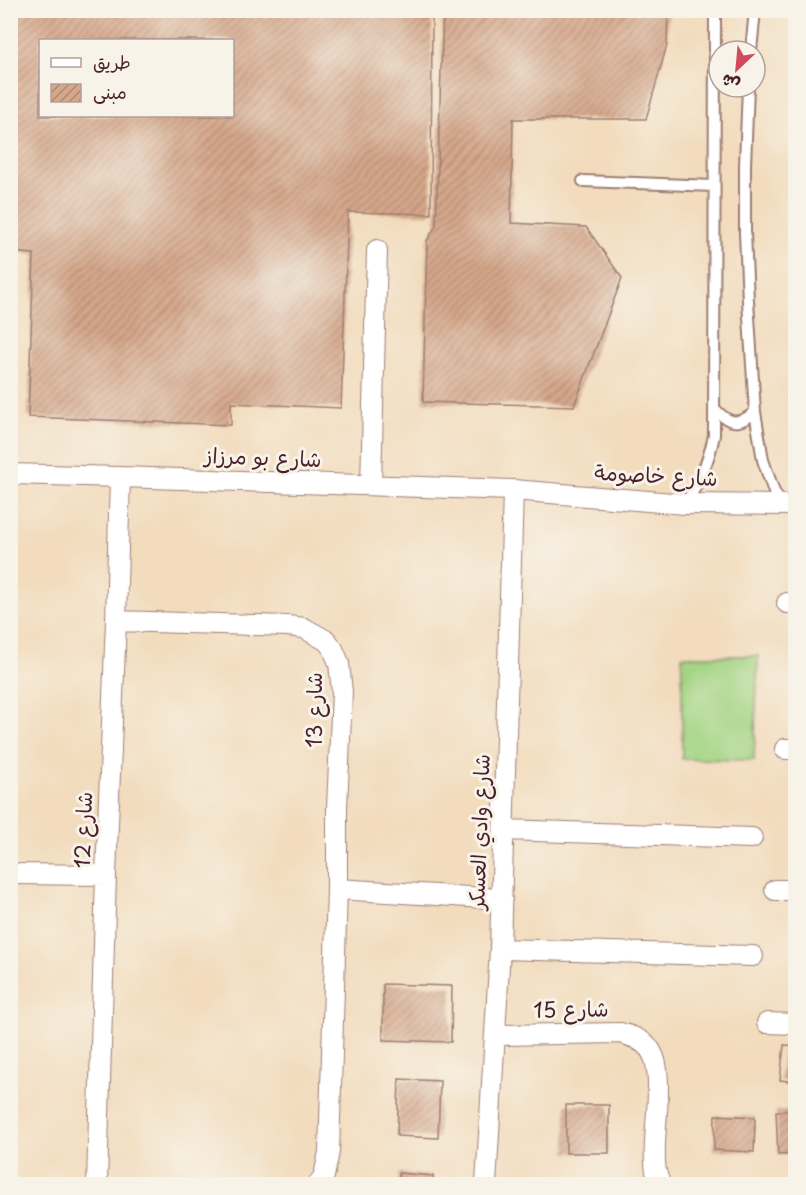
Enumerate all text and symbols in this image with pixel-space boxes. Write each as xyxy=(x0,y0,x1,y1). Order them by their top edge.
legend xyxy=(39,39,234,117)
north arrow xyxy=(707,39,767,99)
text: طريق xyxy=(93,48,131,75)
text: ش xyxy=(717,69,743,98)
text: مبنى xyxy=(93,78,127,105)
street label: شارع بو مرزاز xyxy=(202,438,322,475)
street label: شارع خاصومة xyxy=(594,455,718,494)
street label: شارع 13 xyxy=(297,672,330,748)
street label: شارع وادي العسكر xyxy=(459,753,498,912)
street label: شارع 12 xyxy=(65,791,100,869)
street label: شارع 15 xyxy=(533,991,609,1026)

